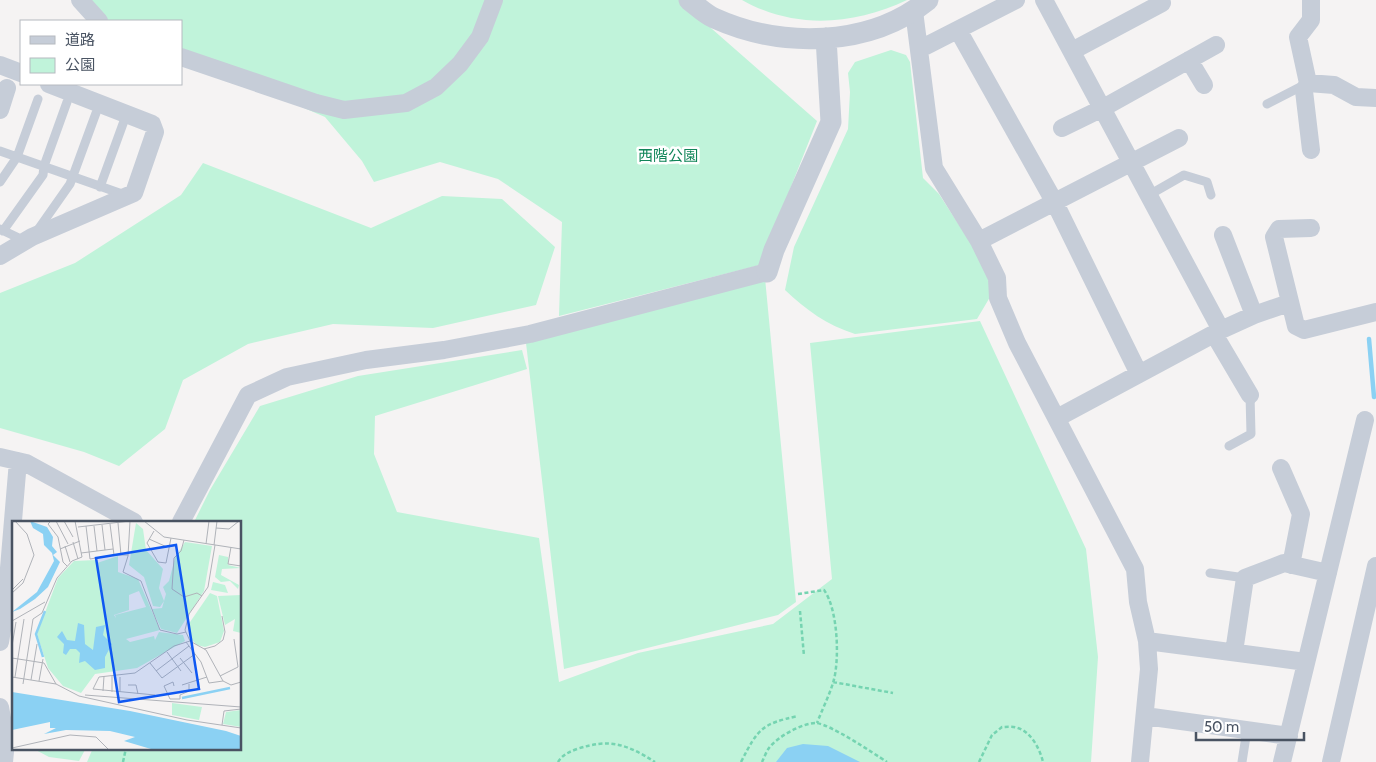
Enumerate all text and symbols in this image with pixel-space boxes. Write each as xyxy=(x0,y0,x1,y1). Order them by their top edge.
legend xyxy=(20,20,182,85)
text: 道路 xyxy=(65,31,95,49)
text: 公園 xyxy=(65,56,95,74)
park label: 西階公園 xyxy=(638,147,698,165)
inset map xyxy=(12,521,241,750)
scale bar xyxy=(1196,710,1304,742)
text: 50 m xyxy=(1204,718,1239,736)

